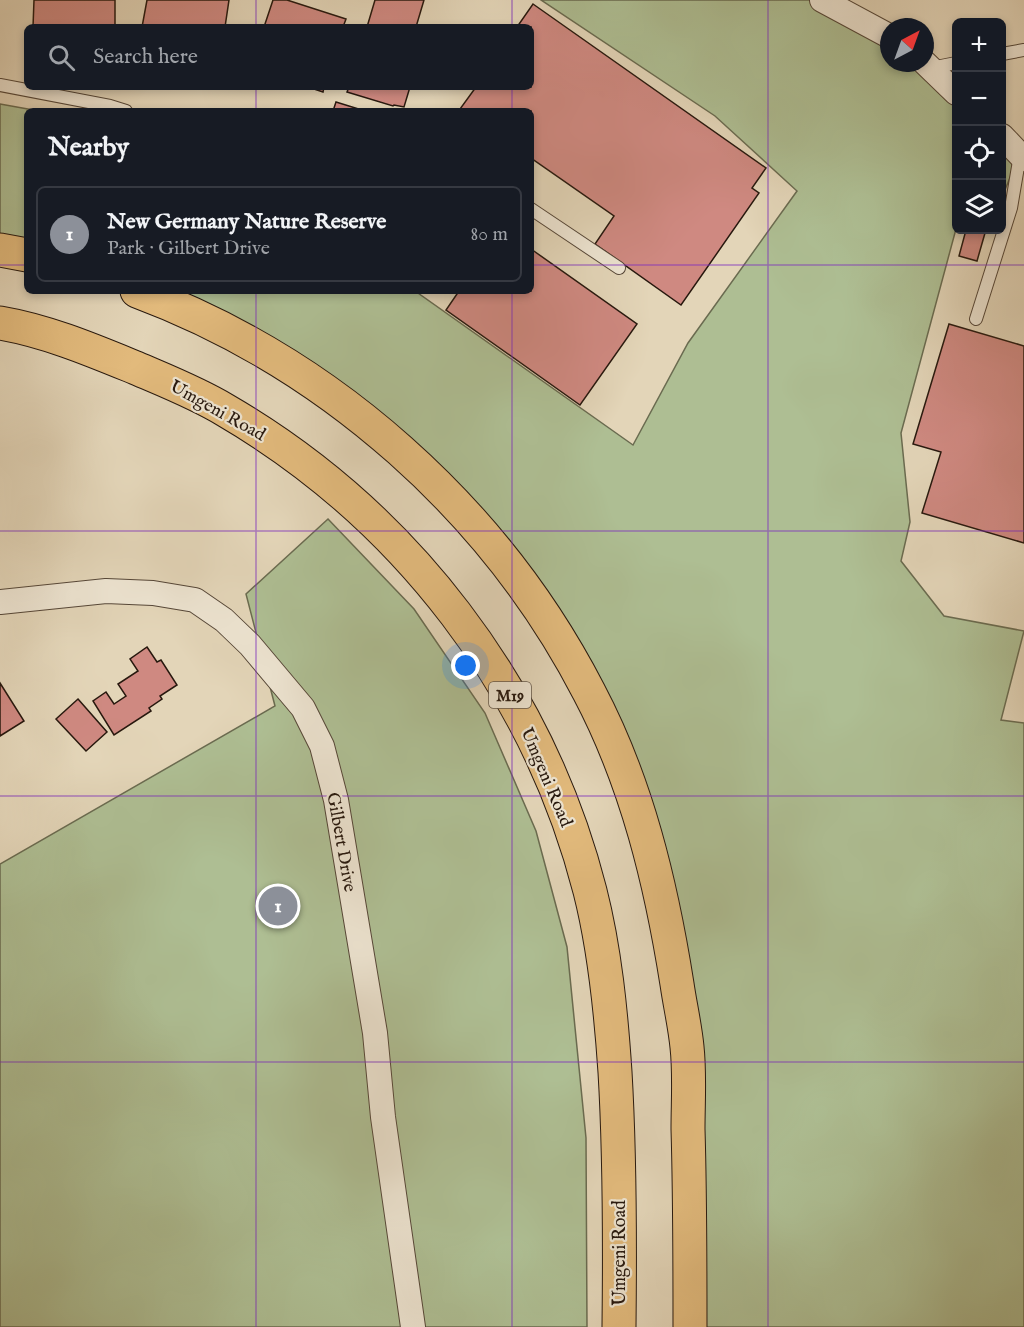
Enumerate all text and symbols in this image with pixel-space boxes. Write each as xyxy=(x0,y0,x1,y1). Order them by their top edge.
north arrow xyxy=(880,18,934,72)
map controls xyxy=(952,18,1006,234)
button: + xyxy=(952,18,1006,72)
search box xyxy=(24,24,534,90)
icon: search xyxy=(45,41,78,74)
text: Search here xyxy=(93,43,198,71)
button: − xyxy=(952,72,1006,126)
button: locate xyxy=(952,126,1006,180)
text: Nearby xyxy=(48,131,129,164)
button: layers xyxy=(952,180,1006,234)
text: New Germany Nature Reserve xyxy=(107,208,386,236)
text: 1 xyxy=(66,222,73,247)
text: 80 m xyxy=(471,222,508,247)
text: Park · Gilbert Drive xyxy=(107,236,270,261)
street label: Umgeni Road xyxy=(165,376,269,447)
your location xyxy=(451,651,480,680)
road number: M19 xyxy=(489,682,531,708)
street label: Umgeni Road xyxy=(514,724,577,831)
street label: Gilbert Drive xyxy=(320,791,361,894)
pin: 1 xyxy=(258,884,298,928)
street label: Umgeni Road xyxy=(609,1200,632,1306)

